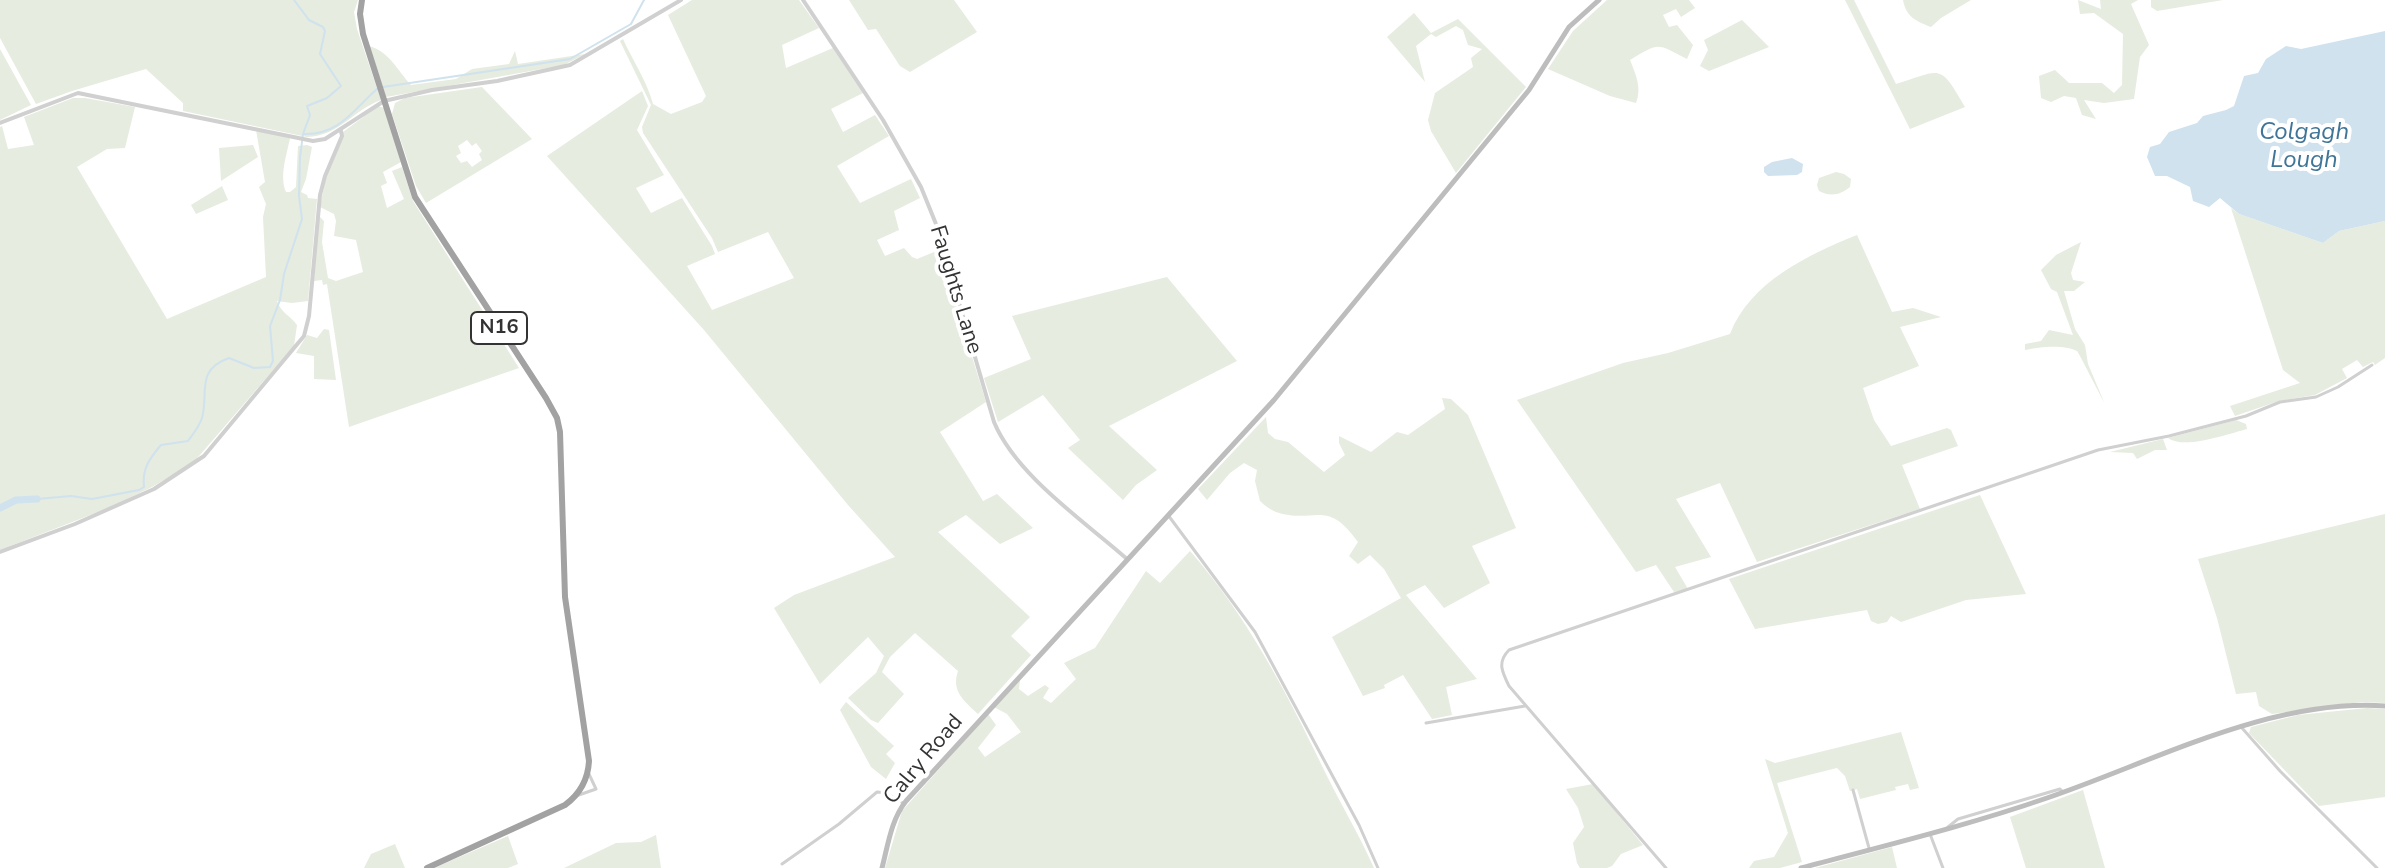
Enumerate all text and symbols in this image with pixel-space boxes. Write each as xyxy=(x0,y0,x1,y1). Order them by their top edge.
water label: Colgagh Lough xyxy=(2259,119,2349,175)
street label: Faughts Lane xyxy=(923,223,987,357)
road number: N16 xyxy=(471,312,527,344)
street label: Calry Road xyxy=(879,710,969,810)

